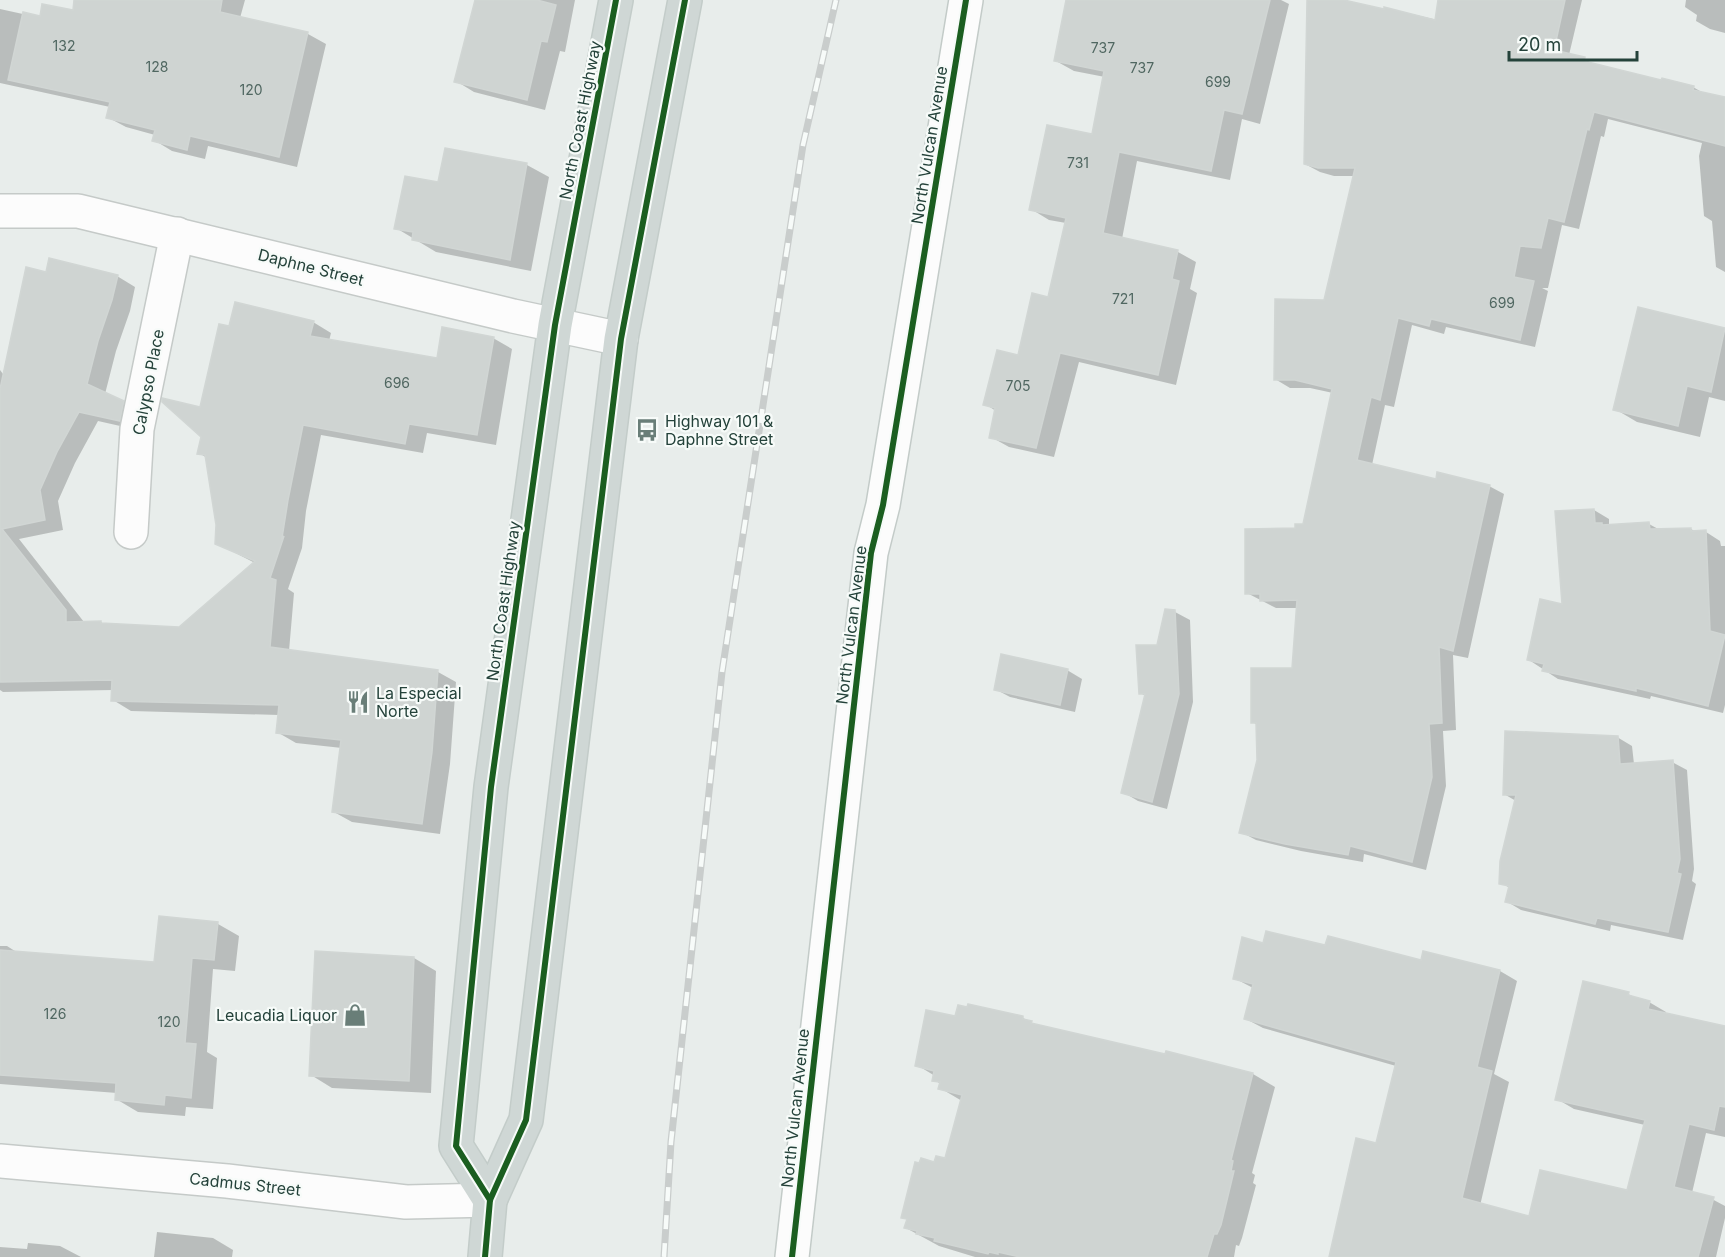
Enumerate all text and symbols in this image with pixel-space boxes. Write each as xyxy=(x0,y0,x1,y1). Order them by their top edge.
scale bar xyxy=(1509,24,1636,62)
text: 20 m xyxy=(1518,34,1561,55)
house number: 132 xyxy=(53,37,75,54)
street label: North Coast Highway xyxy=(555,39,605,201)
house number: 737 xyxy=(1091,39,1115,56)
house number: 128 xyxy=(146,58,168,75)
house number: 737 xyxy=(1130,59,1154,76)
street label: North Vulcan Avenue xyxy=(907,64,951,226)
house number: 699 xyxy=(1205,73,1231,90)
house number: 120 xyxy=(239,81,263,98)
house number: 731 xyxy=(1067,154,1089,171)
street label: Daphne Street xyxy=(256,244,366,290)
house number: 721 xyxy=(1112,290,1134,307)
house number: 699 xyxy=(1489,294,1515,311)
street label: Calypso Place xyxy=(128,327,168,437)
house number: 696 xyxy=(384,374,410,391)
house number: 705 xyxy=(1005,377,1031,394)
place label: Highway 101 & Daphne Street xyxy=(665,411,774,449)
bus stop icon: Highway 101 & Daphne Street xyxy=(634,417,660,443)
street label: North Coast Highway xyxy=(482,520,524,682)
street label: North Vulcan Avenue xyxy=(831,544,871,706)
place label: La Especial Norte xyxy=(376,683,462,721)
restaurant icon: La Especial Norte xyxy=(345,689,371,715)
shop icon: Leucadia Liquor xyxy=(342,1002,368,1028)
house number: 126 xyxy=(44,1005,66,1022)
place label: Leucadia Liquor xyxy=(216,1005,337,1025)
house number: 120 xyxy=(157,1013,181,1030)
street label: North Vulcan Avenue xyxy=(777,1027,813,1189)
street label: Cadmus Street xyxy=(188,1168,302,1200)

